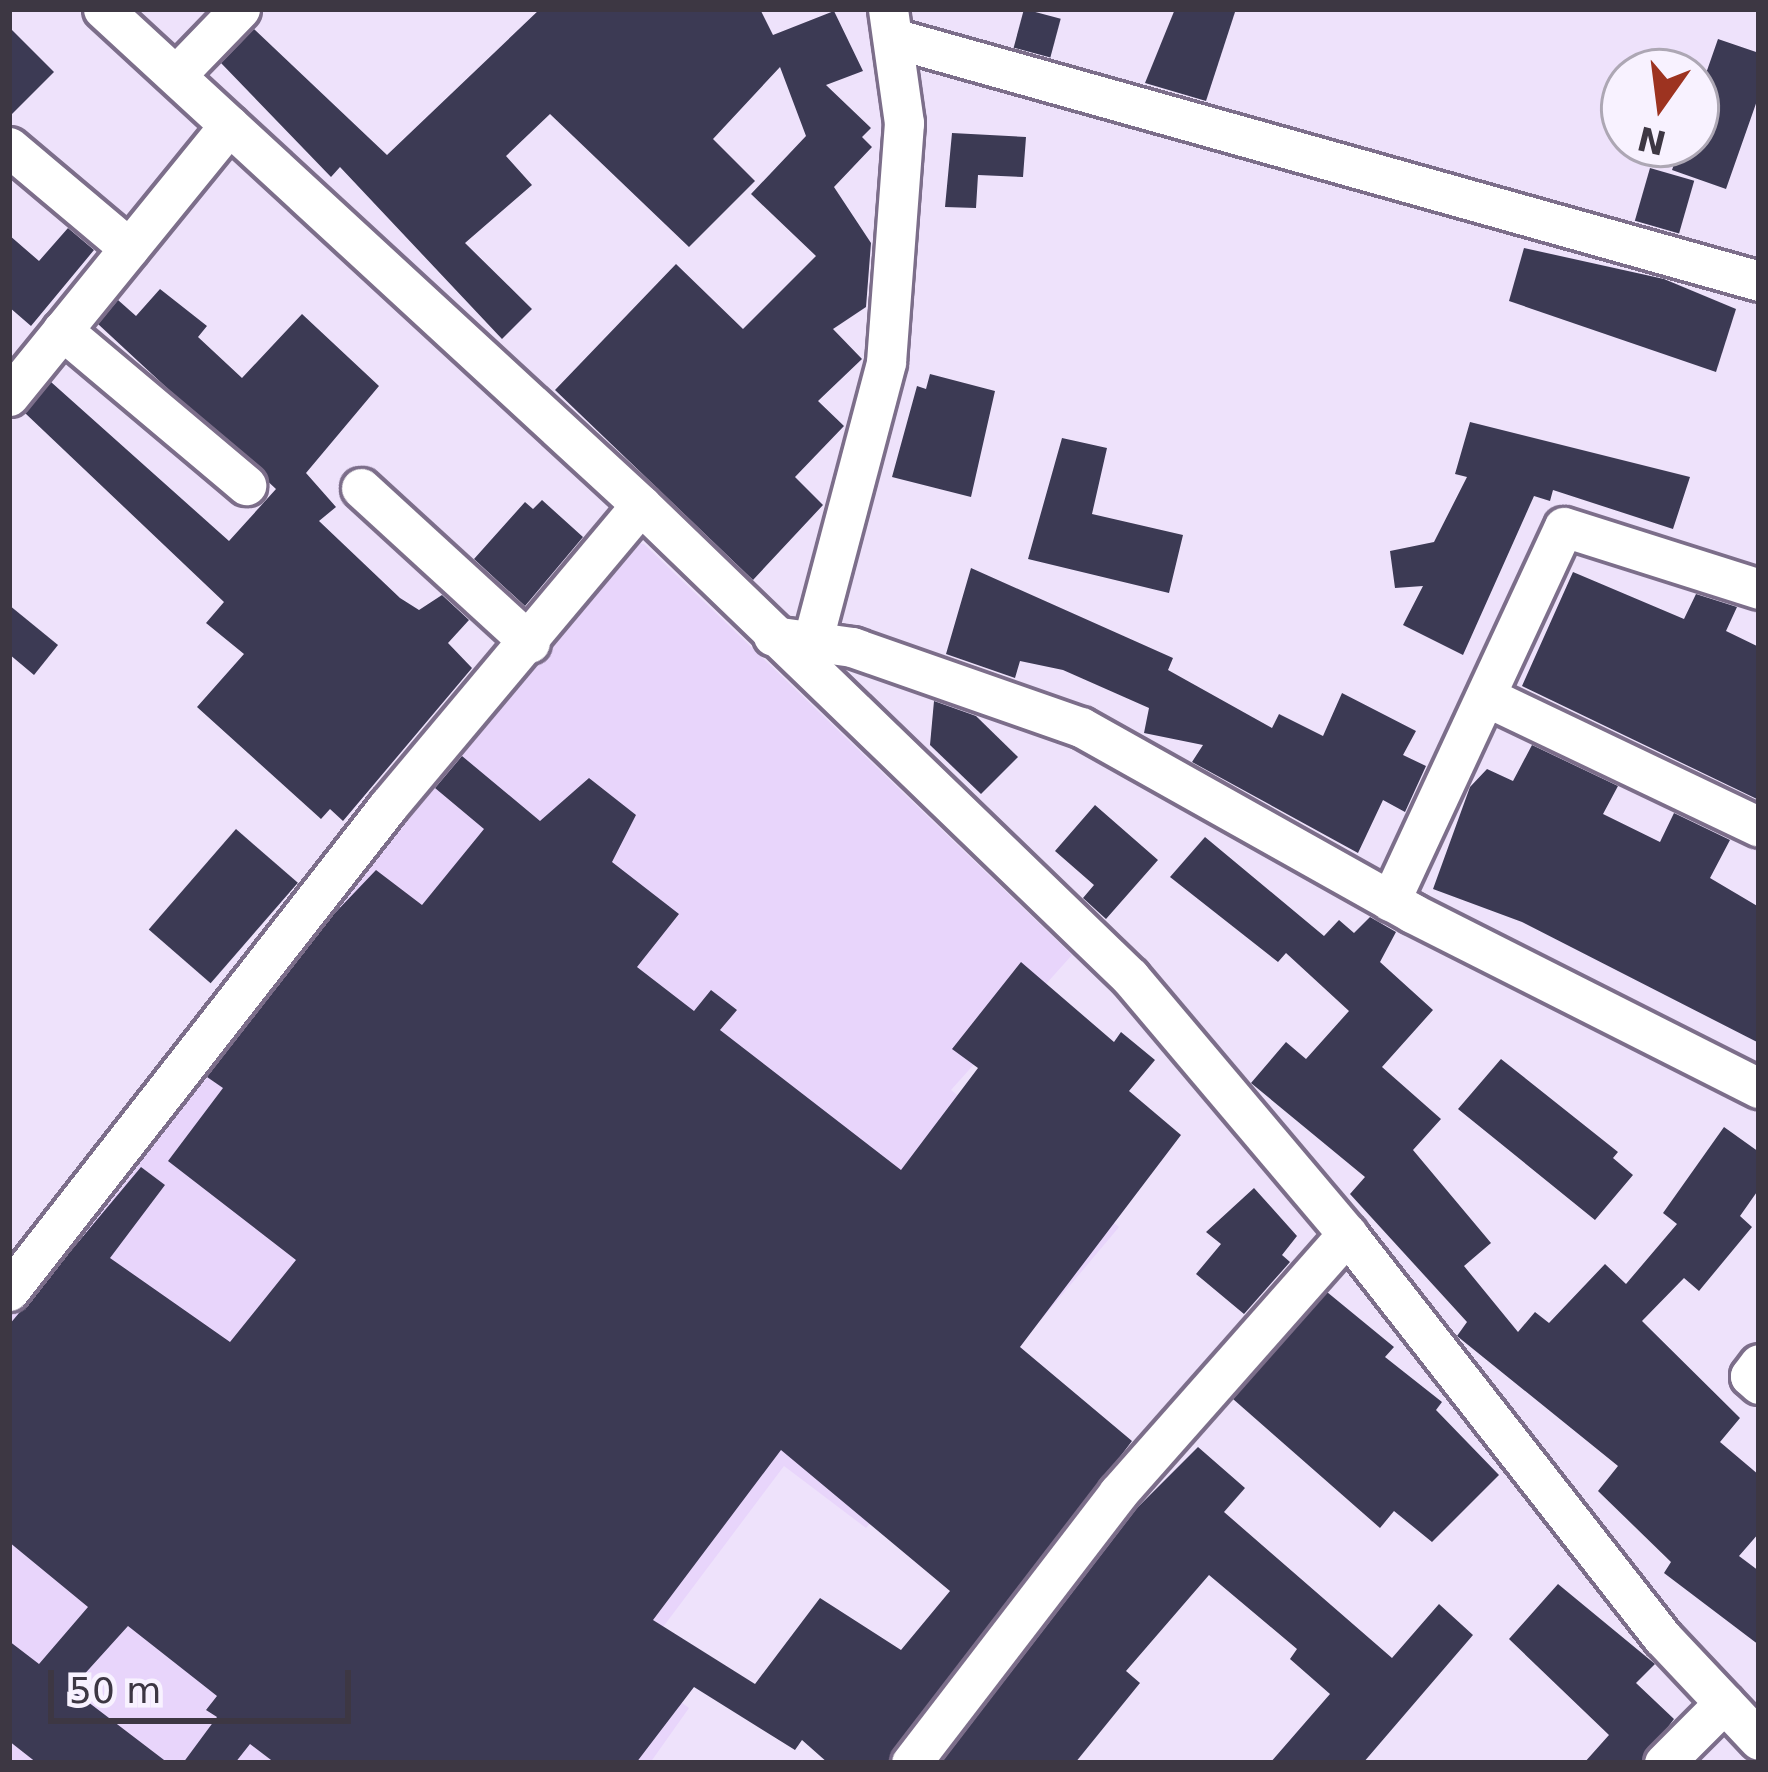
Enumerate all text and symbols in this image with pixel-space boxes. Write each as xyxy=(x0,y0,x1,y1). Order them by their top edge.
north arrow xyxy=(1600,48,1720,168)
text: N xyxy=(1634,118,1670,163)
scale bar xyxy=(54,1646,357,1720)
text: 50 m xyxy=(69,1670,161,1711)

